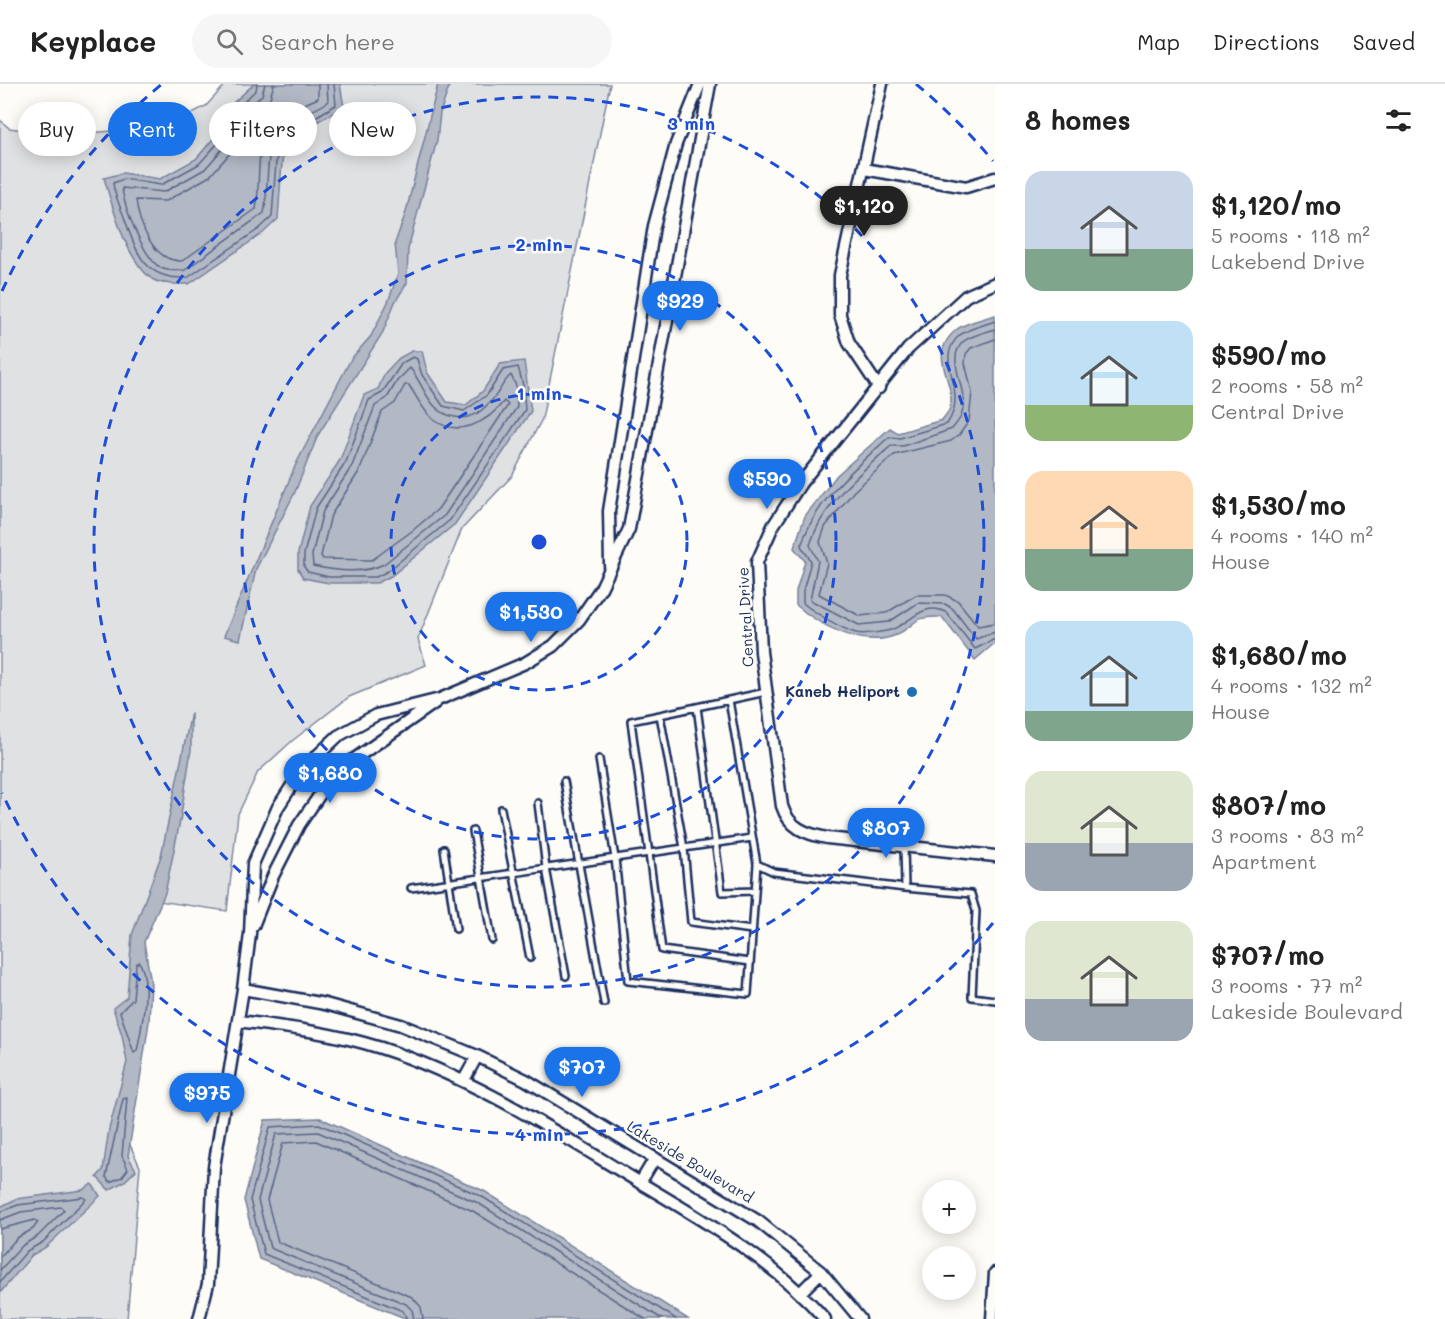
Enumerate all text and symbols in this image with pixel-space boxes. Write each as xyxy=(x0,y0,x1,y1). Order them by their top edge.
search box xyxy=(192,14,612,68)
text: Keyplace xyxy=(30,23,156,59)
icon: search xyxy=(213,25,246,58)
text: Search here xyxy=(261,27,395,56)
text: Map xyxy=(1137,28,1180,55)
text: Directions xyxy=(1213,28,1320,55)
text: Saved xyxy=(1353,28,1415,55)
chip: Buy xyxy=(18,102,96,156)
chip: Rent xyxy=(108,102,197,156)
chip: Filters xyxy=(209,102,317,156)
chip: New xyxy=(329,102,416,156)
text: 8 homes xyxy=(1025,103,1131,137)
icon: filters xyxy=(1382,104,1415,137)
text: 3 min xyxy=(667,111,715,135)
pin: $1,120 xyxy=(815,186,913,237)
text: $1,120/mo xyxy=(1211,188,1341,222)
text: $1,120 xyxy=(834,192,894,218)
icon: home xyxy=(1073,195,1145,267)
text: 5 rooms · 118 m² xyxy=(1211,222,1370,248)
text: 2 min xyxy=(515,232,563,256)
text: Lakebend Drive xyxy=(1211,248,1365,274)
pin: $929 xyxy=(644,281,716,332)
text: $929 xyxy=(656,287,704,313)
text: $590/mo xyxy=(1211,338,1326,372)
icon: home xyxy=(1073,345,1145,417)
text: 2 rooms · 58 m² xyxy=(1211,372,1363,398)
text: 1 min xyxy=(516,381,562,405)
text: Central Drive xyxy=(1211,398,1344,424)
pin: $590 xyxy=(731,459,803,510)
text: $590 xyxy=(743,465,791,491)
text: $1,530/mo xyxy=(1211,488,1346,522)
icon: home xyxy=(1073,495,1145,567)
text: 4 rooms · 140 m² xyxy=(1211,522,1373,548)
centre of rings xyxy=(529,532,549,552)
text: House xyxy=(1211,548,1270,574)
street label: Central Drive xyxy=(732,567,758,668)
pin: $1,530 xyxy=(482,592,580,643)
text: $1,530 xyxy=(499,598,563,624)
text: $1,680/mo xyxy=(1211,638,1347,672)
icon: home xyxy=(1073,645,1145,717)
text: 4 rooms · 132 m² xyxy=(1211,672,1372,698)
place label: Kaneb Heliport xyxy=(785,681,900,701)
marker: Kaneb Heliport xyxy=(905,685,919,699)
text: House xyxy=(1211,698,1270,724)
pin: $1,680 xyxy=(281,753,379,804)
text: $1,680 xyxy=(298,759,362,785)
text: $807/mo xyxy=(1211,788,1326,822)
icon: home xyxy=(1073,795,1145,867)
pin: $807 xyxy=(850,808,922,859)
text: $807 xyxy=(862,814,910,840)
text: 3 rooms · 83 m² xyxy=(1211,822,1364,848)
text: Apartment xyxy=(1211,848,1317,874)
text: $707/mo xyxy=(1211,938,1324,972)
icon: home xyxy=(1073,945,1145,1017)
text: 3 rooms · 77 m² xyxy=(1211,972,1362,998)
text: Lakeside Boulevard xyxy=(1211,998,1403,1024)
pin: $707 xyxy=(546,1047,618,1098)
text: $707 xyxy=(558,1053,606,1079)
pin: $975 xyxy=(171,1073,243,1124)
text: $975 xyxy=(183,1079,231,1105)
street label: Lakeside Boulevard xyxy=(624,1116,757,1207)
text: 4 min xyxy=(515,1122,563,1146)
map controls xyxy=(922,1180,976,1300)
button: + xyxy=(922,1180,976,1234)
button: − xyxy=(922,1246,976,1300)

